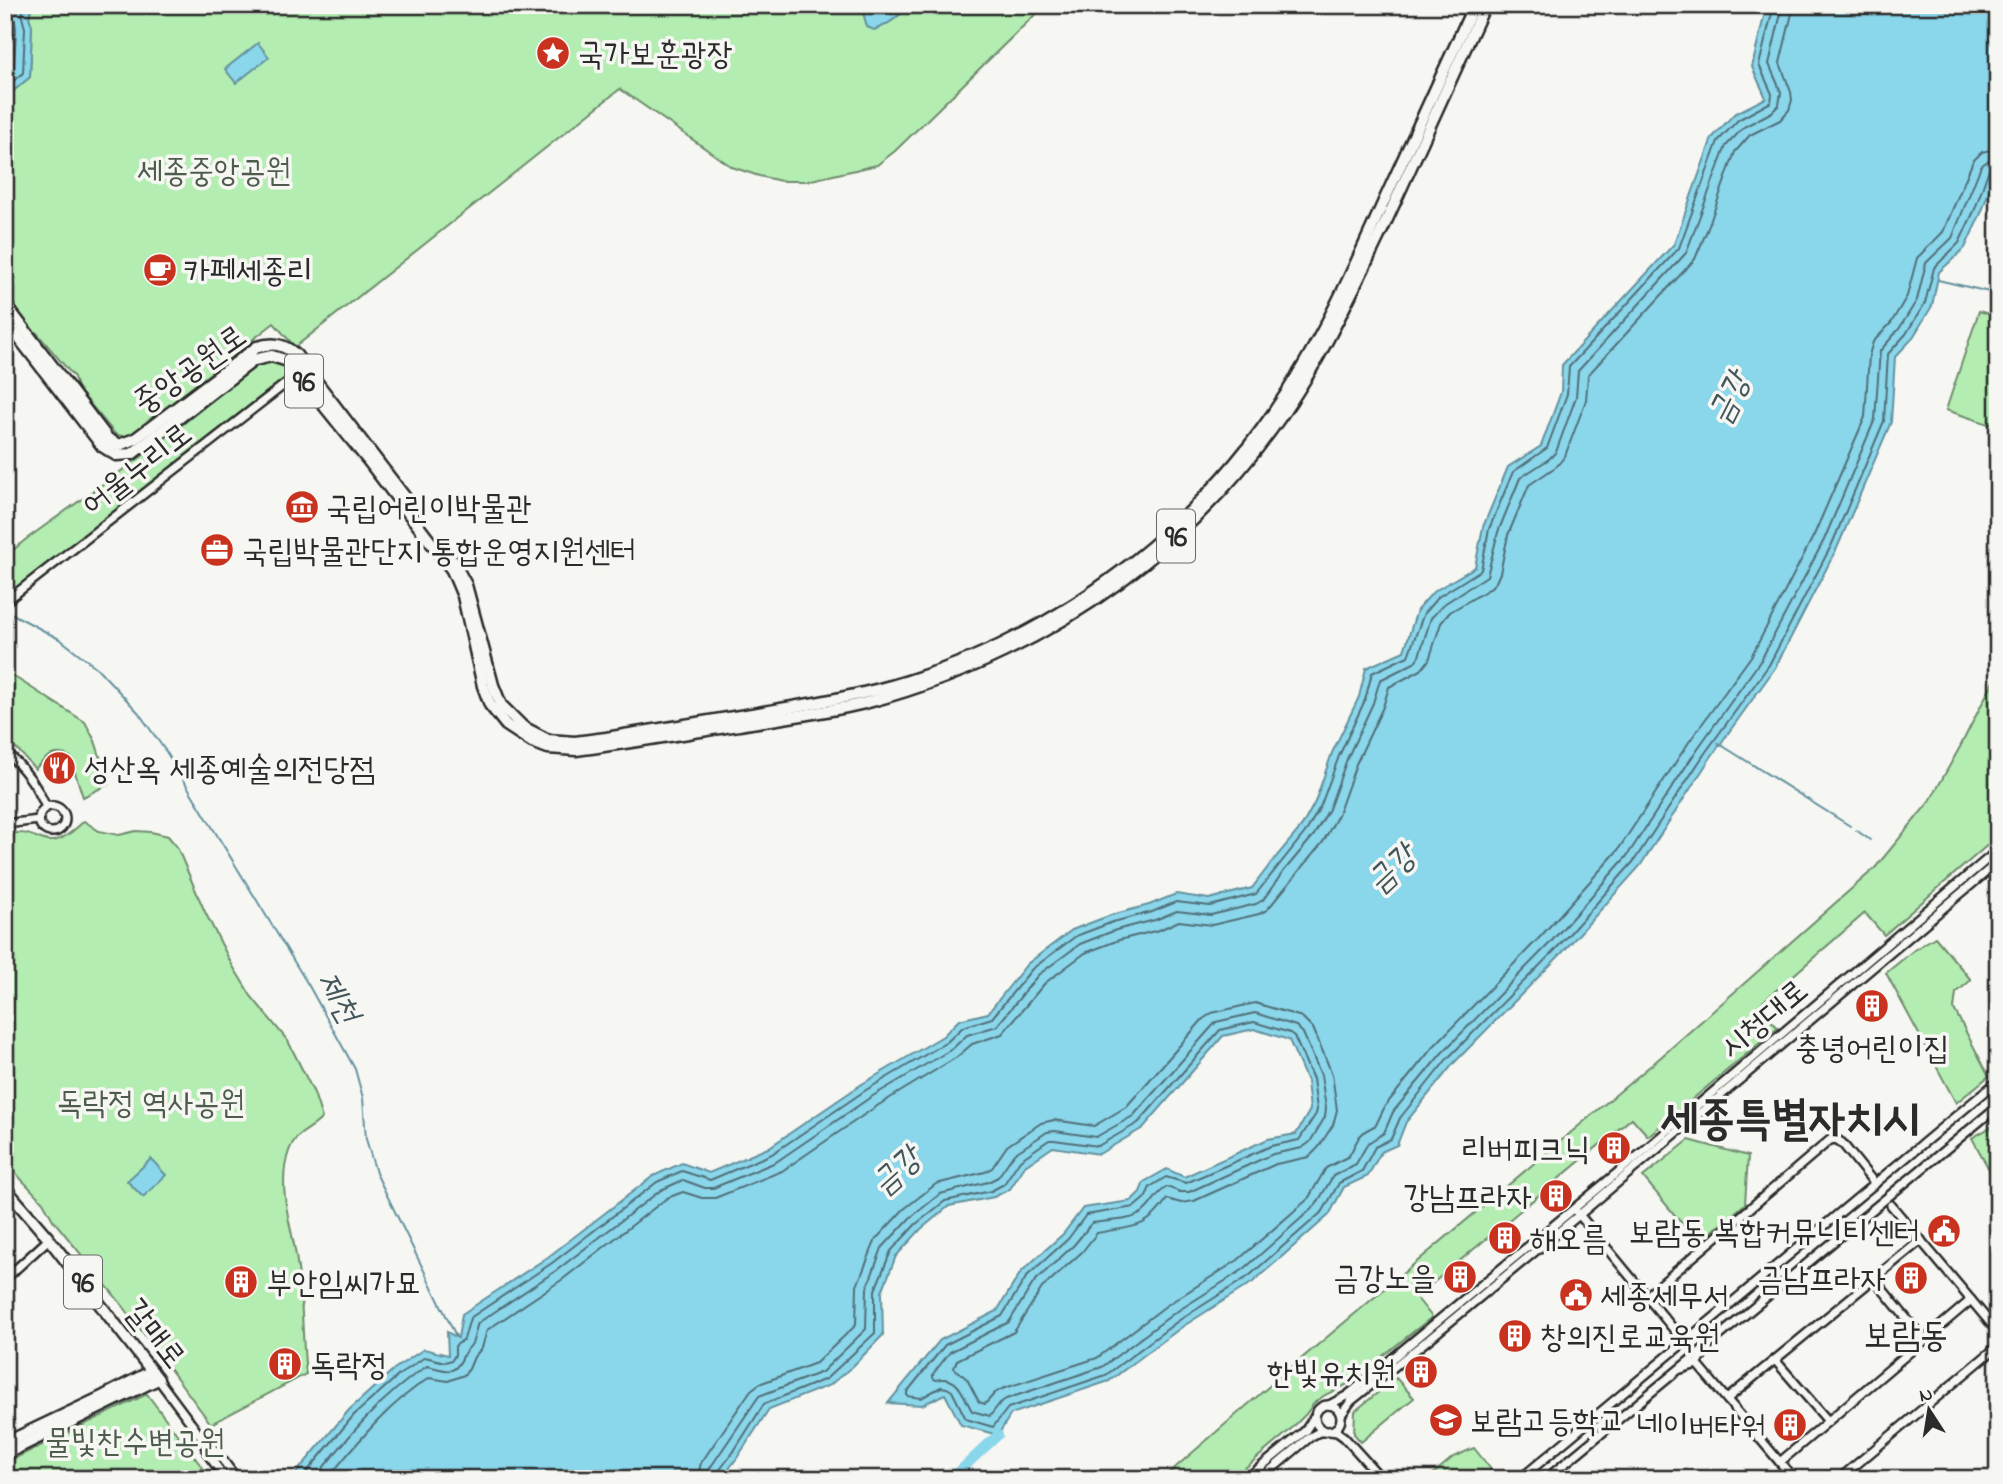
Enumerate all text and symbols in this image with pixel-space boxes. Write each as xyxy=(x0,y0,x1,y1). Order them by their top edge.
place label: 국가보훈광장 xyxy=(578,33,733,80)
place icon: 국가보훈광장 xyxy=(534,34,572,72)
park label: 세종중앙공원 xyxy=(137,150,291,197)
place label: 카페세종리 xyxy=(184,250,313,297)
cafe icon: 카페세종리 xyxy=(141,251,179,289)
street label: 중앙공원로 xyxy=(125,315,257,427)
road number: 96 xyxy=(285,354,323,408)
water label: 금강 xyxy=(1697,361,1766,433)
street label: 어울누리로 xyxy=(73,413,203,529)
place label: 국립어린이박물관 xyxy=(326,487,532,534)
museum icon: 국립어린이박물관 xyxy=(283,488,321,526)
road number: 96 xyxy=(1157,509,1195,562)
place label: 국립박물관단지 통합운영지원센터 xyxy=(242,530,636,577)
office icon: 국립박물관단지 통합운영지원센터 xyxy=(198,531,236,569)
place label: 성산옥 세종예술의전당점 xyxy=(84,748,375,795)
restaurant icon: 성산옥 세종예술의전당점 xyxy=(40,749,78,787)
water label: 금강 xyxy=(1357,832,1431,906)
water label: 제천 xyxy=(302,963,372,1036)
street label: 시청대로 xyxy=(1711,970,1820,1072)
building icon: 충녕어린이집 xyxy=(1853,987,1891,1025)
place label: 충녕어린이집 xyxy=(1795,1027,1949,1074)
park label: 독락정 역사공원 xyxy=(57,1082,245,1129)
district label: 세종특별자치시 xyxy=(1660,1088,1920,1155)
place label: 리버피크닉 xyxy=(1461,1128,1590,1175)
building icon: 리버피크닉 xyxy=(1595,1129,1633,1167)
water label: 금강 xyxy=(862,1134,936,1208)
place label: 강남프라자 xyxy=(1403,1176,1532,1223)
building icon: 강남프라자 xyxy=(1537,1177,1575,1215)
place label: 보람동 복합커뮤니티센터 xyxy=(1629,1211,1920,1258)
public building icon: 보람동 복합커뮤니티센터 xyxy=(1925,1212,1963,1250)
place label: 해오름 xyxy=(1530,1218,1607,1265)
building icon: 해오름 xyxy=(1486,1219,1524,1257)
road number: 96 xyxy=(64,1256,102,1308)
place label: 금강노을 xyxy=(1333,1257,1436,1304)
building icon: 금강노을 xyxy=(1441,1258,1479,1296)
place label: 금남프라자 xyxy=(1757,1258,1886,1305)
building icon: 금남프라자 xyxy=(1892,1259,1930,1297)
place label: 부안임씨가묘 xyxy=(266,1262,421,1309)
building icon: 부안임씨가묘 xyxy=(222,1263,260,1301)
place label: 세종세무서 xyxy=(1600,1275,1729,1322)
public building icon: 세종세무서 xyxy=(1557,1276,1595,1314)
street label: 갈매로 xyxy=(111,1290,196,1380)
district label: 보람동 xyxy=(1864,1312,1948,1363)
place label: 창의진로교육원 xyxy=(1540,1316,1720,1363)
building icon: 창의진로교육원 xyxy=(1496,1317,1534,1355)
place label: 독락정 xyxy=(310,1344,387,1391)
building icon: 독락정 xyxy=(266,1345,304,1383)
place label: 한빛유치원 xyxy=(1267,1352,1396,1399)
building icon: 한빛유치원 xyxy=(1402,1353,1440,1391)
north arrow xyxy=(1895,1376,1965,1446)
text: N xyxy=(1917,1381,1935,1410)
place label: 보람고등학교 xyxy=(1470,1400,1625,1447)
school or university icon: 보람고등학교 xyxy=(1427,1401,1465,1439)
place label: 네이버타워 xyxy=(1637,1405,1766,1452)
building icon: 네이버타워 xyxy=(1771,1406,1809,1444)
park label: 물빛찬수변공원 xyxy=(45,1421,225,1468)

